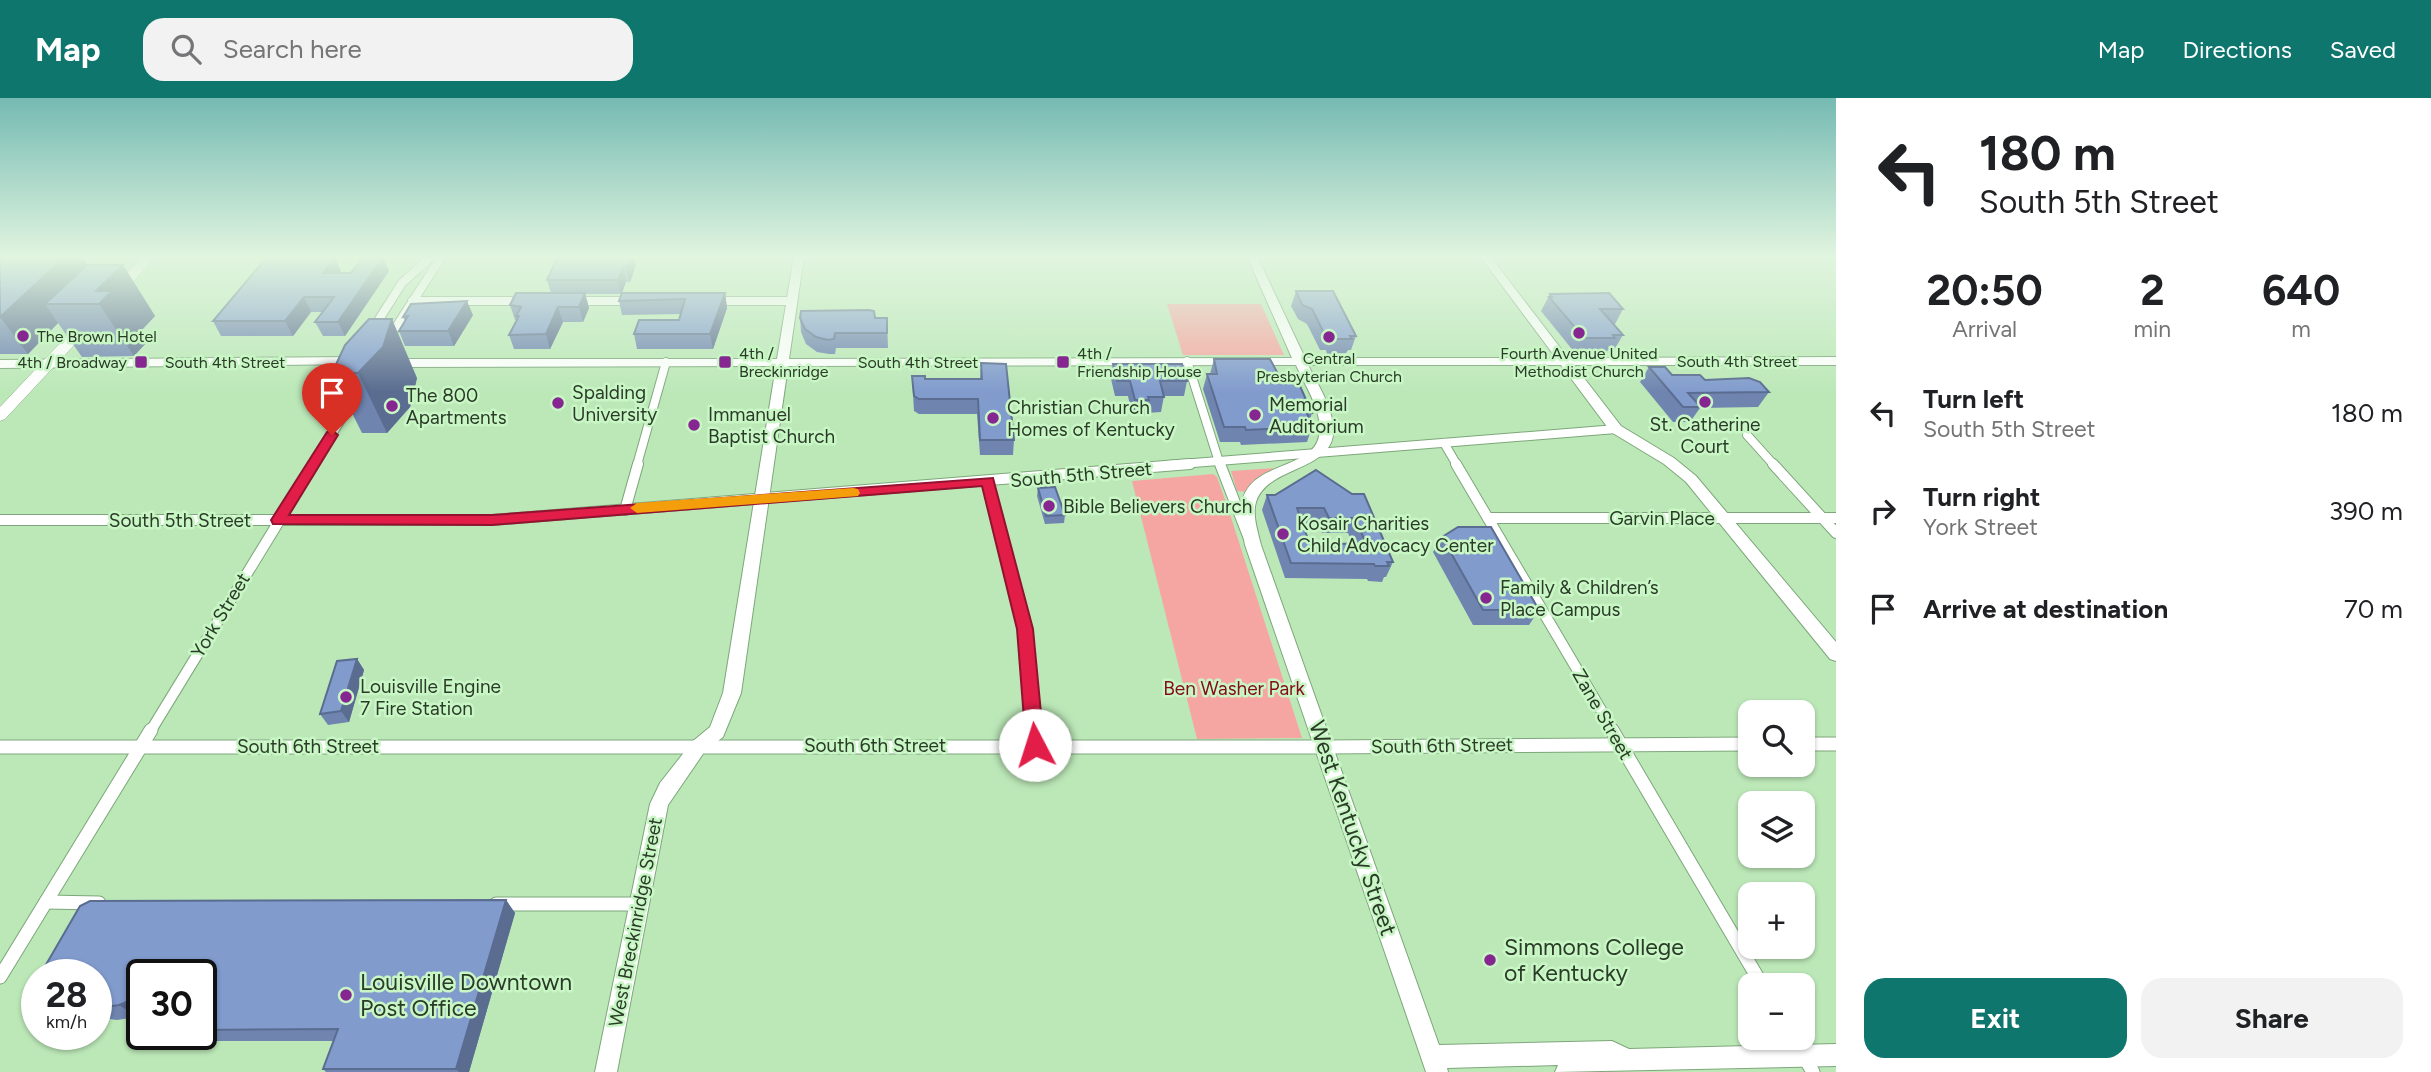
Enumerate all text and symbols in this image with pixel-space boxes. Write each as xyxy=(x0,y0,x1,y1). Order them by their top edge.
search box xyxy=(143,18,633,81)
text: Map xyxy=(35,30,101,69)
icon: search xyxy=(167,30,205,68)
text: Search here xyxy=(223,33,362,65)
text: Map xyxy=(2098,35,2144,64)
text: Directions xyxy=(2182,35,2292,64)
text: Saved xyxy=(2330,35,2396,64)
text: 180 m xyxy=(1979,123,2116,182)
icon: left xyxy=(1864,126,1955,217)
text: South 5th Street xyxy=(1979,183,2219,221)
text: 20:50 xyxy=(1927,265,2043,316)
text: 2 xyxy=(2140,265,2164,316)
text: 640 xyxy=(2262,265,2340,316)
text: Arrival xyxy=(1952,315,2017,343)
text: min xyxy=(2133,315,2171,343)
text: m xyxy=(2291,315,2311,343)
marker: Fourth Avenue United Methodist Church xyxy=(1571,325,1587,341)
place label: The Brown Hotel xyxy=(37,327,157,346)
marker: The Brown Hotel xyxy=(15,328,31,344)
marker: Central Presbyterian Church xyxy=(1321,329,1337,345)
place label: 4th / Breckinridge xyxy=(739,344,829,381)
place label: 4th / Friendship House xyxy=(1077,344,1202,381)
place label: Fourth Avenue United Methodist Church xyxy=(1500,344,1658,381)
place label: Central Presbyterian Church xyxy=(1256,349,1402,386)
street label: South 4th Street xyxy=(1677,352,1797,371)
place label: 4th / Broadway xyxy=(17,353,128,372)
street label: South 4th Street xyxy=(165,353,285,372)
street label: South 4th Street xyxy=(858,353,978,372)
marker: 4th / Broadway xyxy=(133,354,149,370)
marker: 4th / Breckinridge xyxy=(717,354,733,370)
marker: 4th / Friendship House xyxy=(1055,354,1071,370)
pin xyxy=(302,363,362,435)
icon: arrive xyxy=(313,374,351,412)
place label: Spalding University xyxy=(572,381,657,426)
text: Turn left xyxy=(1923,383,2024,415)
place label: The 800 Apartments xyxy=(406,384,507,429)
place label: Memorial Auditorium xyxy=(1269,393,1364,438)
marker: St. Catherine Court xyxy=(1697,394,1713,410)
icon: left xyxy=(1864,394,1902,432)
marker: Spalding University xyxy=(550,395,566,411)
place label: Christian Church Homes of Kentucky xyxy=(1007,396,1175,441)
text: 180 m xyxy=(2331,397,2403,429)
marker: The 800 Apartments xyxy=(384,398,400,414)
place label: Immanuel Baptist Church xyxy=(708,403,835,448)
marker: Memorial Auditorium xyxy=(1247,407,1263,423)
marker: Christian Church Homes of Kentucky xyxy=(985,410,1001,426)
place label: St. Catherine Court xyxy=(1650,413,1760,458)
text: South 5th Street xyxy=(1923,415,2095,443)
marker: Immanuel Baptist Church xyxy=(686,417,702,433)
street label: South 5th Street xyxy=(1009,457,1153,492)
text: Turn right xyxy=(1923,481,2040,513)
icon: right xyxy=(1864,492,1902,530)
place label: Bible Believers Church xyxy=(1063,495,1252,518)
text: 390 m xyxy=(2329,495,2403,527)
marker: Bible Believers Church xyxy=(1041,498,1057,514)
street label: Garvin Place xyxy=(1609,507,1715,530)
street label: South 5th Street xyxy=(109,509,251,532)
place label: Kosair Charities Child Advocacy Center xyxy=(1297,512,1494,557)
text: York Street xyxy=(1923,513,2038,541)
marker: Kosair Charities Child Advocacy Center xyxy=(1275,526,1291,542)
street label: York Street xyxy=(186,569,255,662)
place label: Family & Children’s Place Campus xyxy=(1500,576,1659,621)
marker: Family & Children’s Place Campus xyxy=(1478,590,1494,606)
icon: arrive xyxy=(1864,590,1902,628)
text: Arrive at destination xyxy=(1923,593,2168,625)
text: 70 m xyxy=(2344,593,2403,625)
street label: Zane Street xyxy=(1567,665,1638,764)
place label: Louisville Engine 7 Fire Station xyxy=(360,675,501,720)
park label: Ben Washer Park xyxy=(1163,677,1306,700)
marker: Louisville Engine 7 Fire Station xyxy=(338,689,354,705)
map controls xyxy=(1738,700,1815,1050)
button: search xyxy=(1738,700,1815,777)
position arrow xyxy=(998,708,1072,782)
street label: West Kentucky Street xyxy=(1303,717,1403,939)
street label: South 6th Street xyxy=(1371,733,1513,758)
street label: South 6th Street xyxy=(804,734,946,757)
street label: South 6th Street xyxy=(237,735,379,758)
button: layers xyxy=(1738,791,1815,868)
street label: West Breckinridge Street xyxy=(604,815,667,1029)
button: + xyxy=(1738,882,1815,959)
place label: Simmons College of Kentucky xyxy=(1504,933,1684,987)
marker: Simmons College of Kentucky xyxy=(1482,952,1498,968)
speed limit sign: 30 xyxy=(126,959,217,1050)
place label: Louisville Downtown Post Office xyxy=(360,968,572,1022)
button: − xyxy=(1738,973,1815,1050)
text: 28 xyxy=(46,974,87,1016)
button: Exit xyxy=(1864,978,2127,1058)
button: Share xyxy=(2141,978,2403,1058)
marker: Louisville Downtown Post Office xyxy=(338,987,354,1003)
text: km/h xyxy=(46,1011,87,1033)

